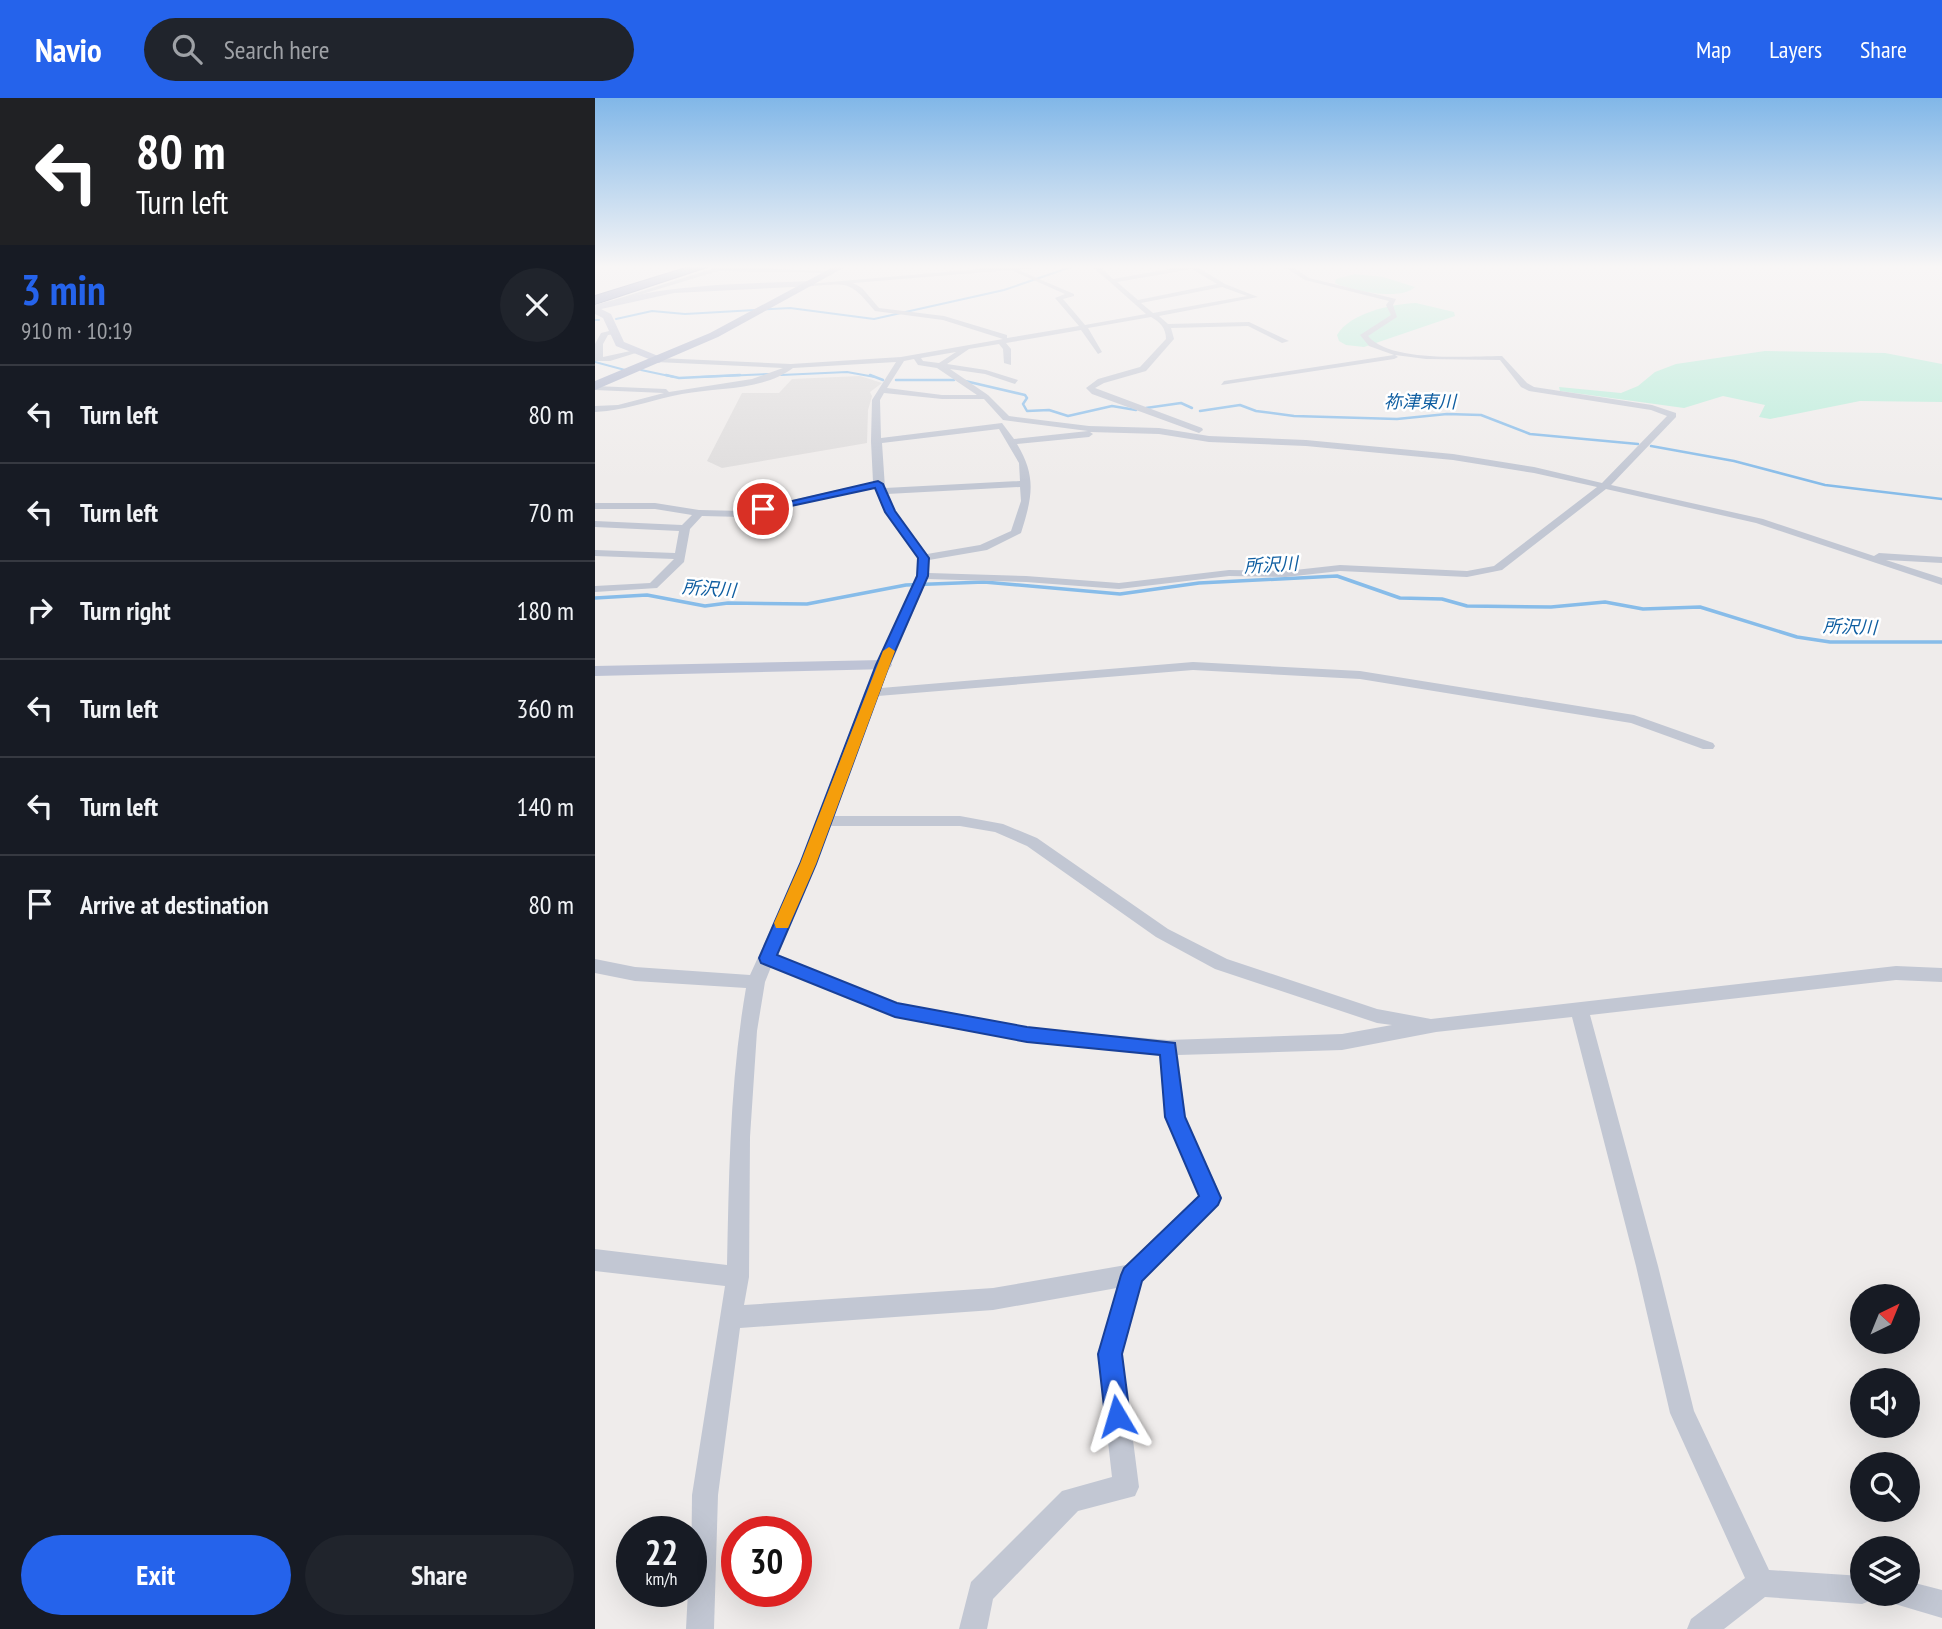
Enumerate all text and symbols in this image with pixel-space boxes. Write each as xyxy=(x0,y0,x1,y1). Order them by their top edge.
search box xyxy=(144,18,634,81)
text: Navio xyxy=(35,28,102,71)
icon: search xyxy=(168,30,206,68)
text: Search here xyxy=(224,33,329,66)
text: Map xyxy=(1696,34,1731,65)
text: Layers xyxy=(1769,34,1822,65)
text: Share xyxy=(1860,34,1907,65)
text: 80 m xyxy=(136,119,225,183)
icon: left xyxy=(21,126,112,217)
text: Turn left xyxy=(136,181,228,223)
text: 3 min xyxy=(21,262,106,317)
button: close xyxy=(500,268,574,342)
text: 910 m · 10:19 xyxy=(21,316,133,345)
water label: 祢津東川 xyxy=(1384,390,1458,413)
icon: left xyxy=(21,395,59,433)
text: Turn left xyxy=(80,398,158,431)
text: 80 m xyxy=(528,398,574,431)
pin xyxy=(733,479,793,539)
icon: arrive xyxy=(744,490,782,528)
icon: left xyxy=(21,493,59,531)
text: Turn left xyxy=(80,496,158,529)
text: 70 m xyxy=(528,496,574,529)
water label: 所沢川 xyxy=(1243,551,1301,577)
water label: 所沢川 xyxy=(681,575,739,602)
icon: right xyxy=(21,591,59,629)
text: Turn right xyxy=(80,594,171,627)
text: 180 m xyxy=(516,594,574,627)
water label: 所沢川 xyxy=(1823,614,1879,639)
icon: left xyxy=(21,689,59,727)
text: Turn left xyxy=(80,692,158,725)
text: 360 m xyxy=(516,692,574,725)
icon: left xyxy=(21,787,59,825)
text: Turn left xyxy=(80,790,158,823)
text: 140 m xyxy=(516,790,574,823)
icon: arrive xyxy=(21,885,59,923)
text: Arrive at destination xyxy=(80,888,269,921)
text: 80 m xyxy=(528,888,574,921)
north arrow xyxy=(1850,1284,1920,1354)
map controls xyxy=(1850,1284,1920,1606)
button: sound xyxy=(1850,1368,1920,1438)
position arrow xyxy=(1080,1379,1154,1453)
button: search xyxy=(1850,1452,1920,1522)
speed limit sign: 30 xyxy=(721,1516,812,1607)
text: 22 xyxy=(645,1529,678,1575)
button: Exit xyxy=(21,1535,291,1615)
button: Share xyxy=(305,1535,574,1615)
button: layers xyxy=(1850,1536,1920,1606)
text: km/h xyxy=(646,1567,677,1590)

